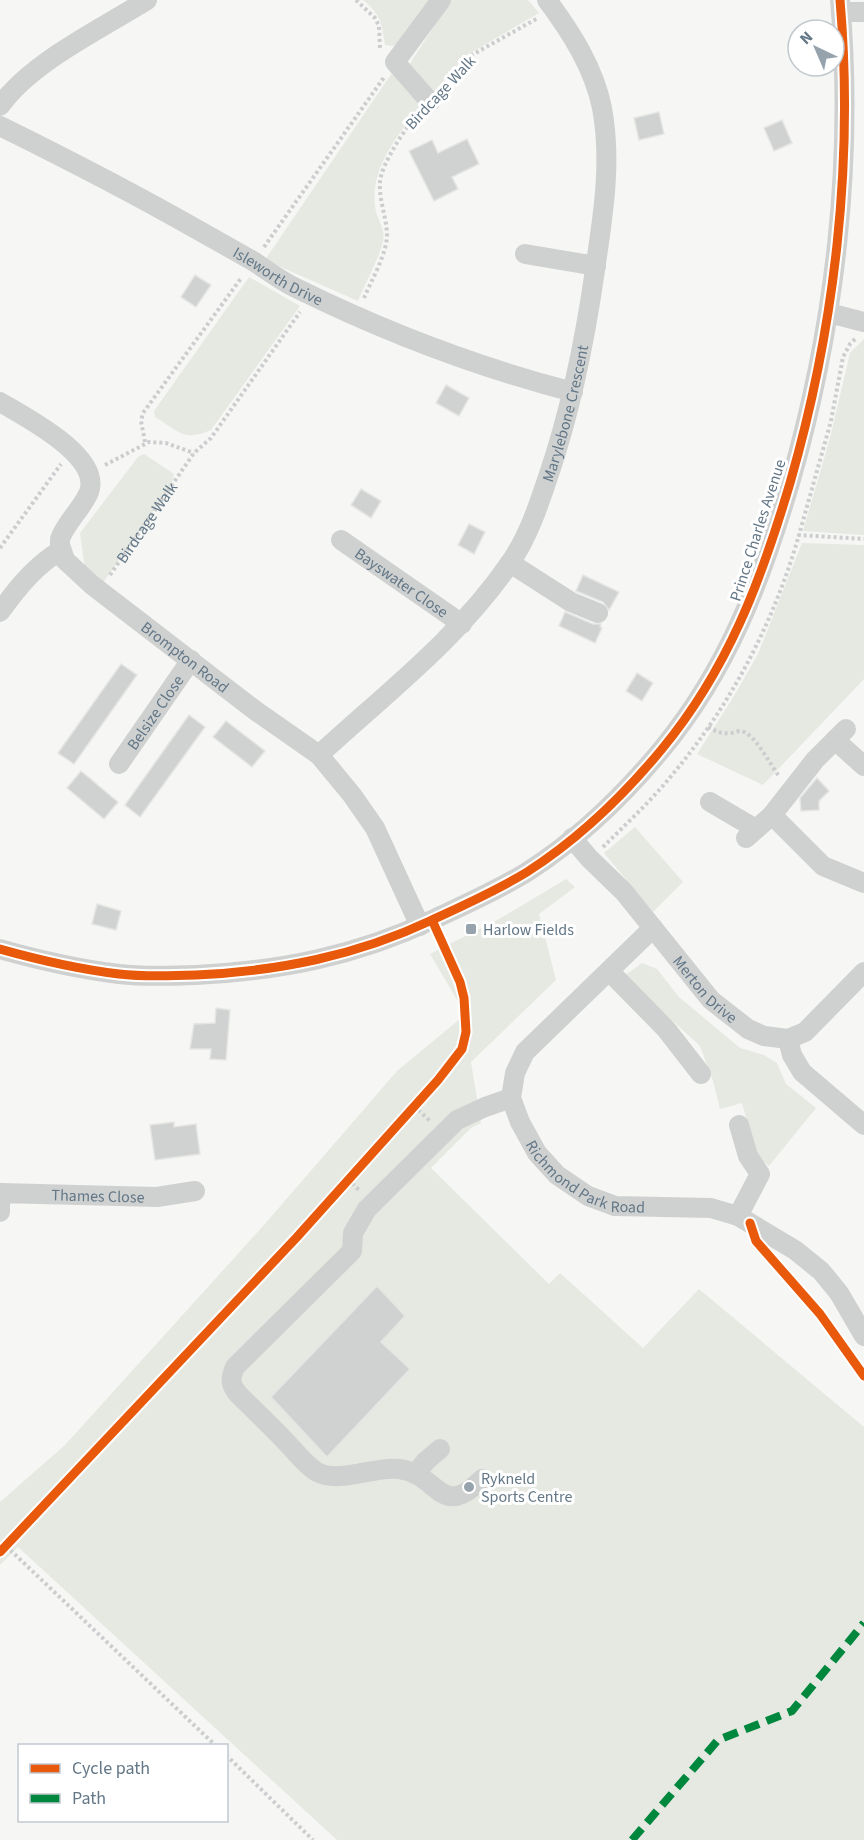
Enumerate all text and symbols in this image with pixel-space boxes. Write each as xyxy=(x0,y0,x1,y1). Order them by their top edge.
north arrow xyxy=(786,18,846,78)
text: N xyxy=(795,26,818,50)
street label: Birdcage Walk xyxy=(401,51,481,135)
street label: Isleworth Drive xyxy=(229,242,326,311)
street label: Marylebone Crescent xyxy=(537,342,594,485)
street label: Prince Charles Avenue xyxy=(725,456,791,604)
street label: Birdcage Walk xyxy=(111,478,183,568)
street label: Bayswater Close xyxy=(350,543,452,623)
street label: Brompton Road xyxy=(136,617,233,698)
street label: Belsize Close xyxy=(122,671,189,755)
place label: Harlow Fields xyxy=(483,919,574,941)
marker: Harlow Fields xyxy=(464,922,478,936)
street label: Merton Drive xyxy=(667,951,742,1029)
street label: Richmond Park Road xyxy=(520,1136,645,1219)
street label: Thames Close xyxy=(51,1184,145,1209)
place label: Rykneld Sports Centre xyxy=(481,1468,572,1508)
marker: Rykneld Sports Centre xyxy=(462,1480,476,1494)
legend xyxy=(18,1744,228,1822)
text: Cycle path xyxy=(72,1756,150,1781)
text: Path xyxy=(72,1786,106,1811)

